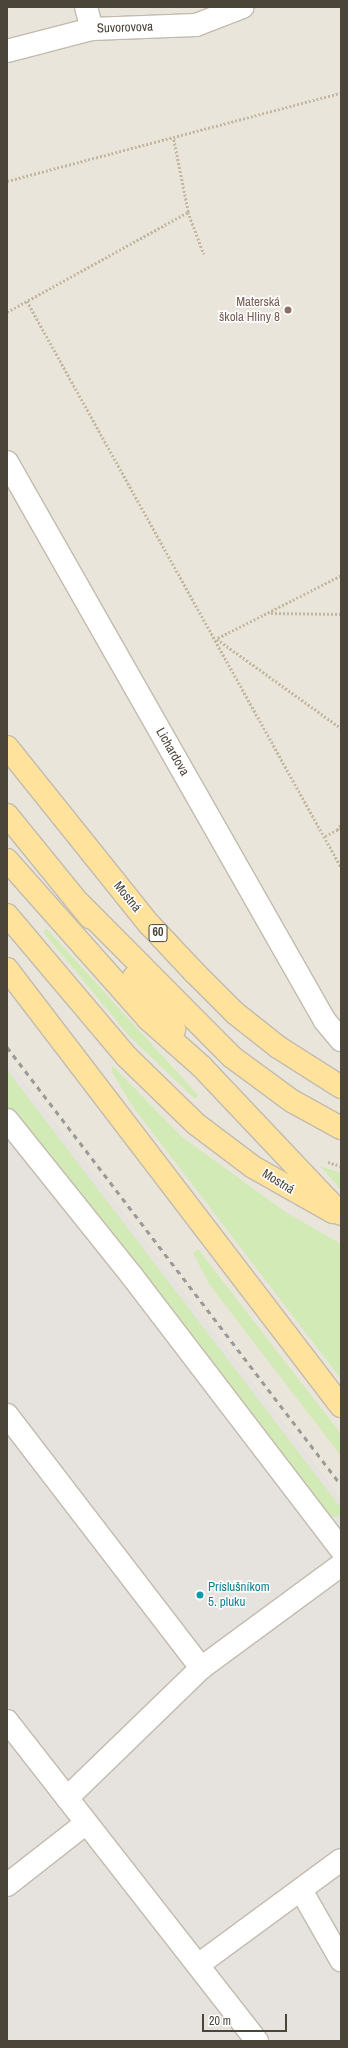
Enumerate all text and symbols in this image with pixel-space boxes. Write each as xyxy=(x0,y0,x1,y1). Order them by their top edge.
street label: Suvorovova xyxy=(97,19,153,37)
place label: Materská škola Hliny 8 xyxy=(219,295,280,326)
marker: Materská škola Hliny 8 xyxy=(283,305,293,315)
street label: Lichardova xyxy=(152,725,192,779)
street label: Mostná xyxy=(110,879,144,915)
road number: 60 xyxy=(148,923,168,943)
street label: Mostná xyxy=(259,1166,297,1198)
place label: Príslušníkom 5. pluku xyxy=(208,1580,270,1611)
marker: Príslušníkom 5. pluku xyxy=(195,1590,205,1600)
scale bar xyxy=(204,2006,289,2032)
text: 20 m xyxy=(209,2013,231,2029)

